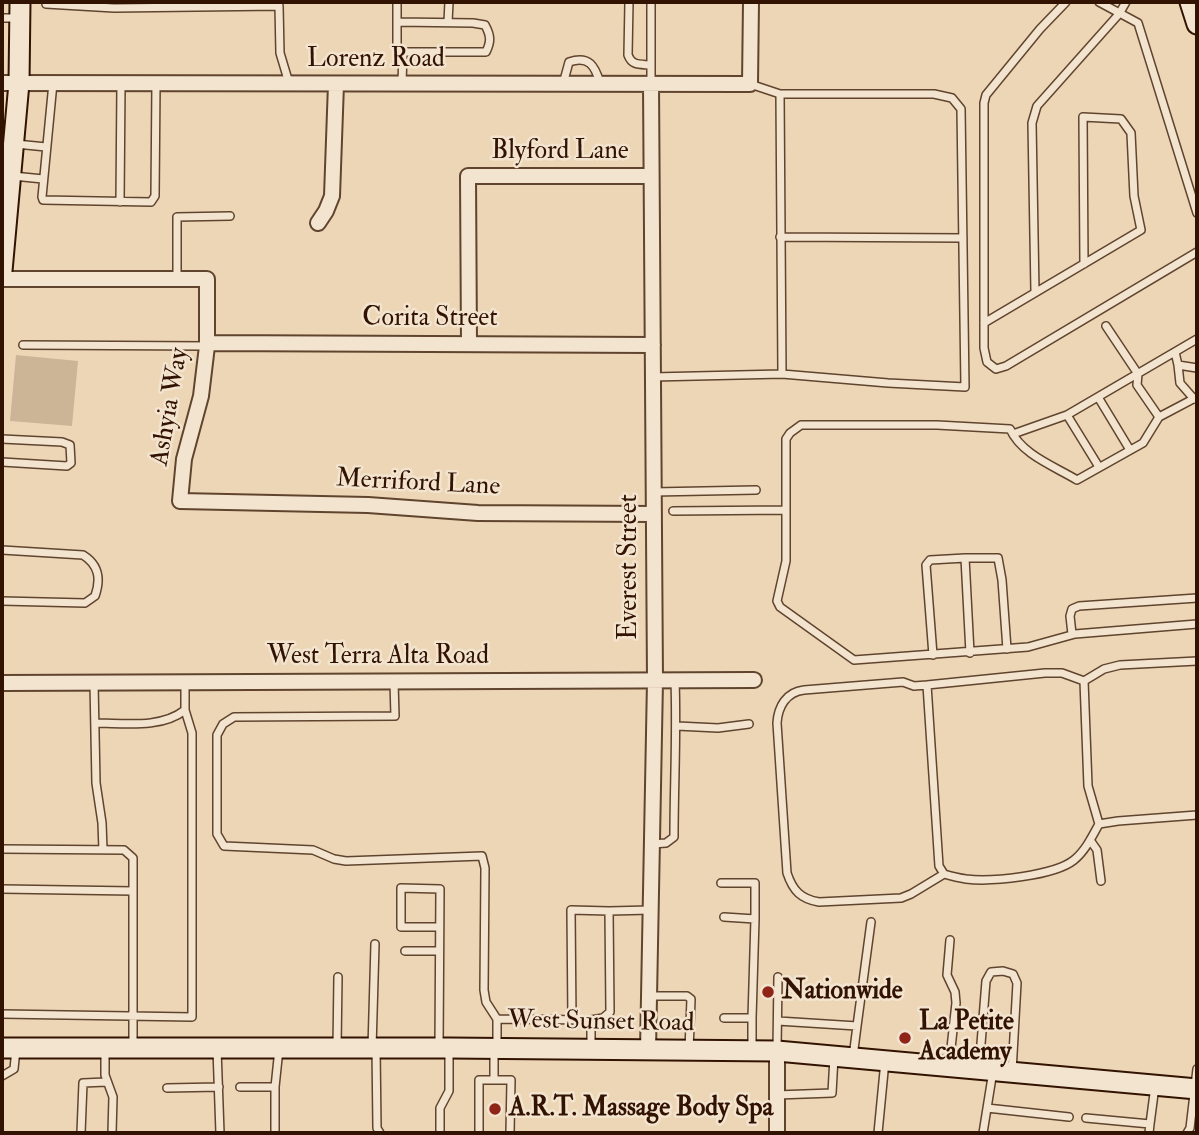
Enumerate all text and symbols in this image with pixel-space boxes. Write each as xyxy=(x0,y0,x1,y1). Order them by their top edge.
street label: Lorenz Road xyxy=(307,44,445,76)
street label: Blyford Lane xyxy=(491,136,629,168)
street label: Corita Street xyxy=(362,303,498,335)
street label: Ashyia Way xyxy=(145,346,197,468)
street label: Merriford Lane xyxy=(335,464,501,504)
street label: Everest Street xyxy=(614,494,646,640)
street label: West Terra Alta Road xyxy=(267,641,489,673)
place label: Nationwide xyxy=(782,976,903,1008)
marker: Nationwide xyxy=(760,984,776,1000)
street label: West Sunset Road xyxy=(507,1006,695,1040)
place label: La Petite Academy xyxy=(919,1007,1014,1068)
marker: La Petite Academy xyxy=(897,1030,913,1046)
place label: A.R.T. Massage Body Spa xyxy=(509,1093,773,1125)
marker: A.R.T. Massage Body Spa xyxy=(487,1101,503,1117)

